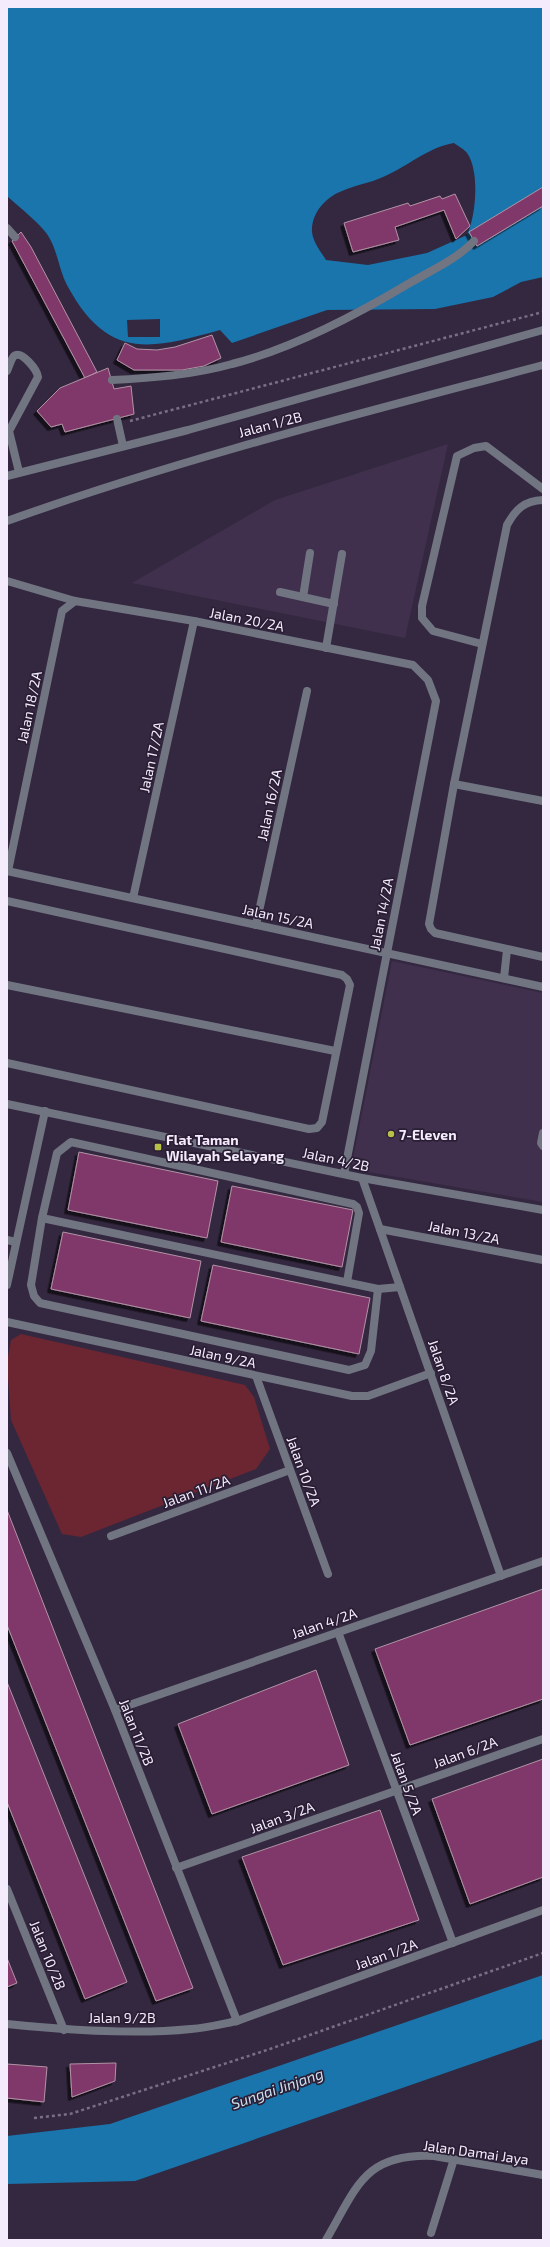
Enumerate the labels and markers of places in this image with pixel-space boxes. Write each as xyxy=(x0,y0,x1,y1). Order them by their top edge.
place label: 7-Eleven xyxy=(399,1126,457,1143)
marker: 7-Eleven xyxy=(386,1129,396,1139)
place label: Flat Taman Wilayah Selayang xyxy=(166,1131,284,1164)
marker: Flat Taman Wilayah Selayang xyxy=(153,1142,163,1152)

